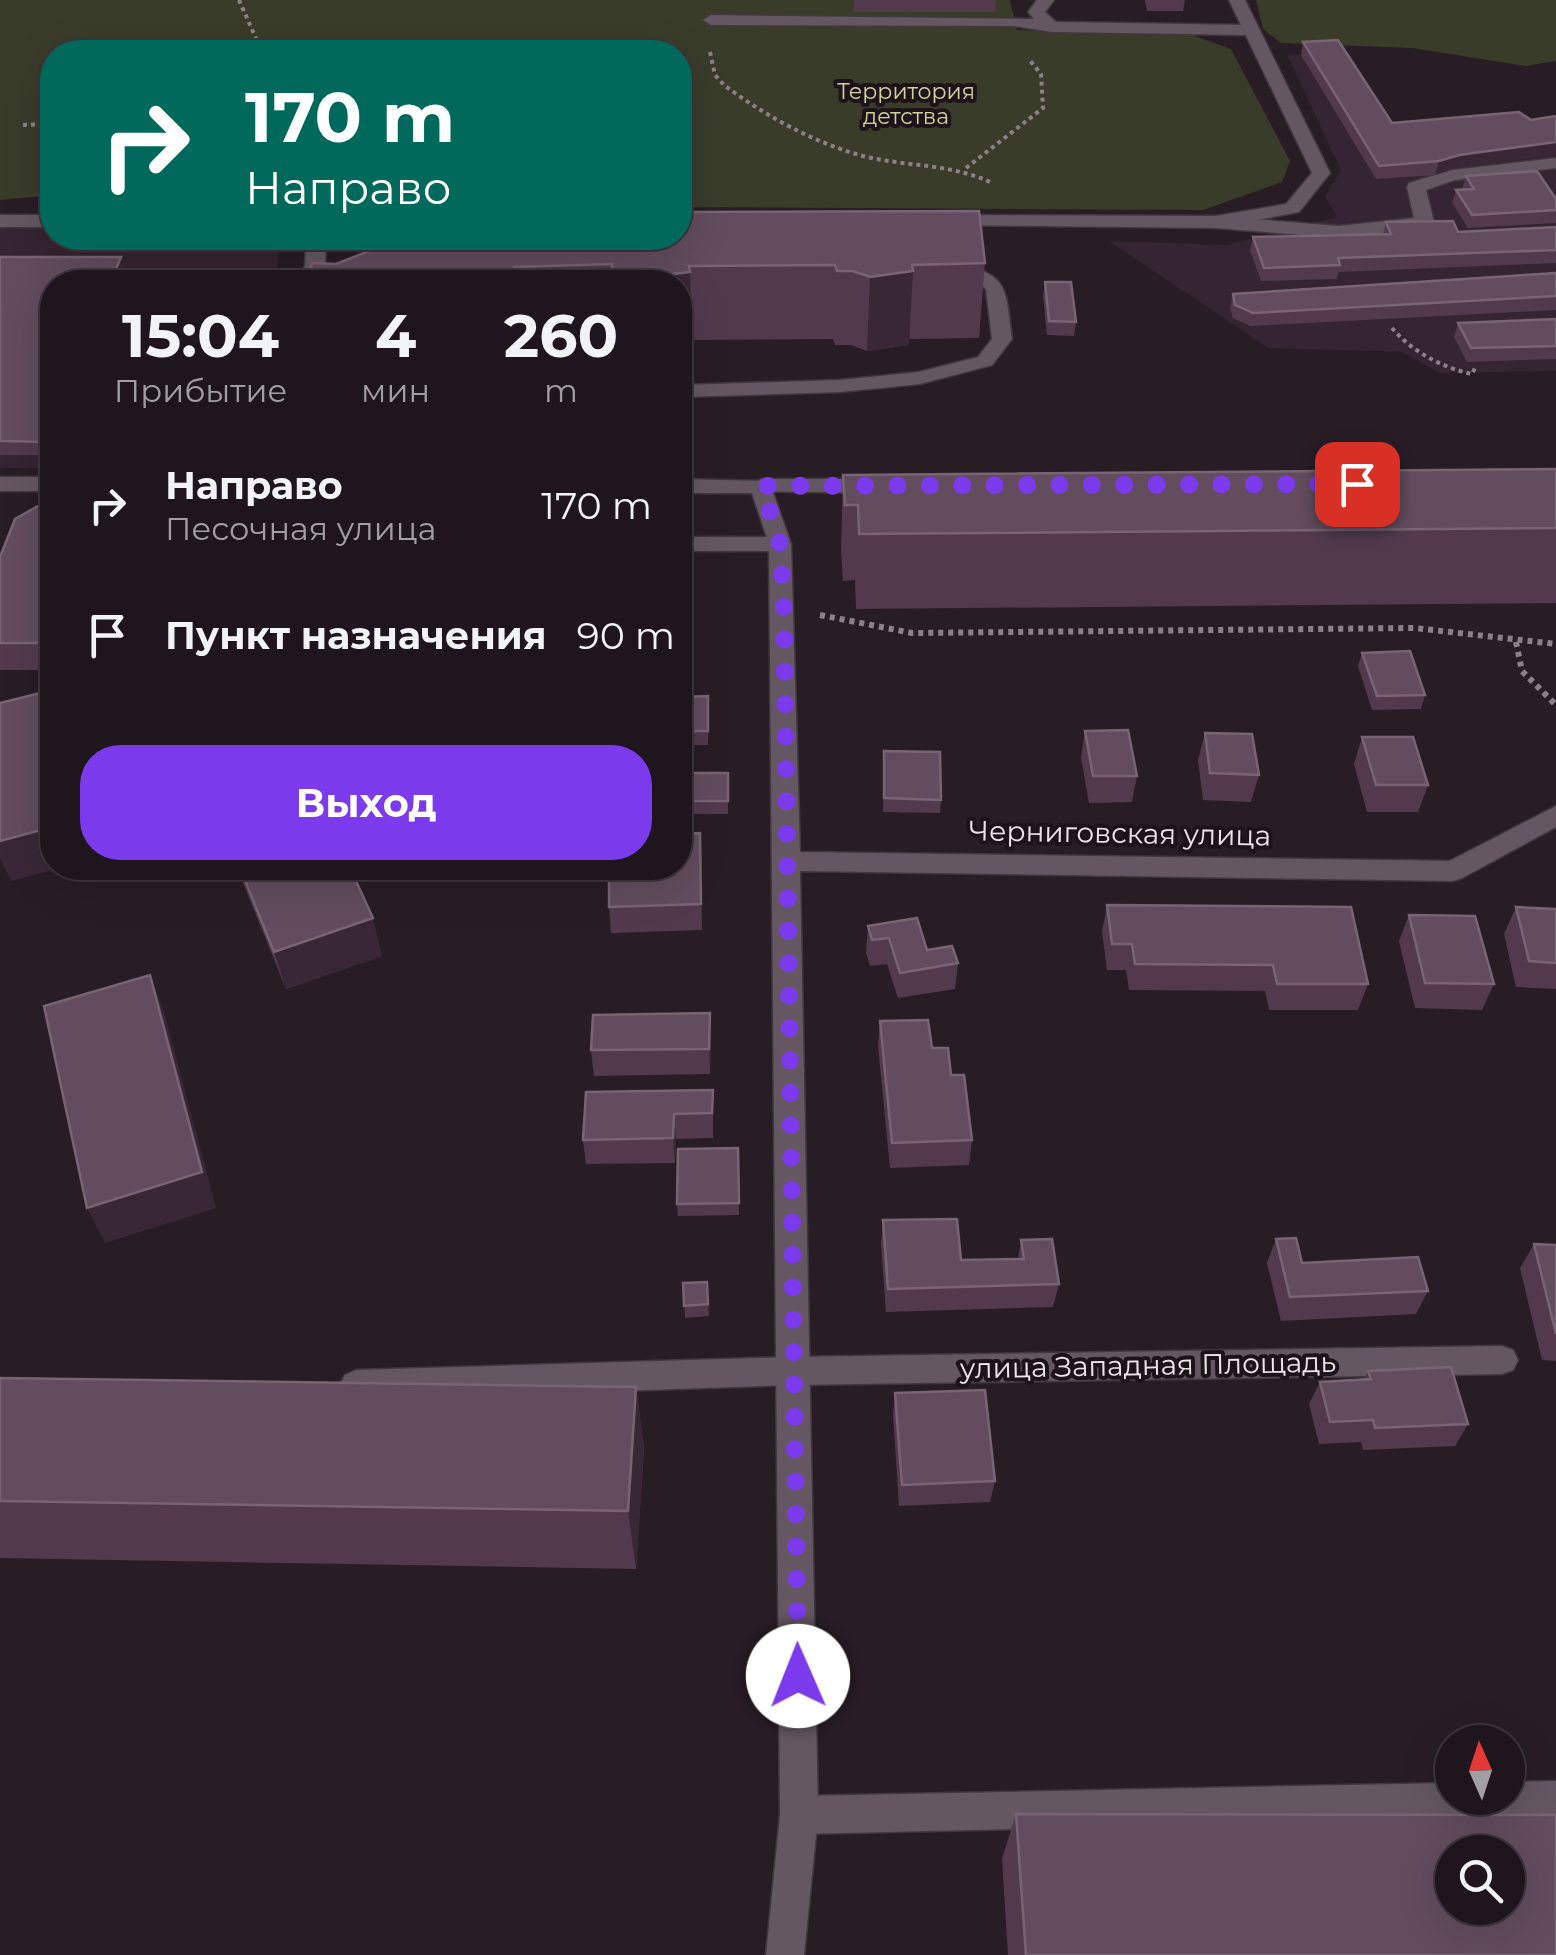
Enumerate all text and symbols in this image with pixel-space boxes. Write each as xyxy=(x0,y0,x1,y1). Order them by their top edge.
text: 170 m xyxy=(245,74,455,160)
park label: Территория детства xyxy=(837,78,975,130)
icon: right xyxy=(80,80,210,210)
text: Направо xyxy=(245,160,451,215)
text: 15:04 xyxy=(122,299,279,372)
text: 4 xyxy=(375,299,416,372)
text: 260 xyxy=(504,299,618,372)
text: Прибытие xyxy=(114,371,287,410)
text: мин xyxy=(361,371,430,410)
text: m xyxy=(544,371,578,410)
pin xyxy=(1315,442,1400,527)
icon: arrive xyxy=(1330,457,1385,512)
text: Направо xyxy=(165,462,343,509)
icon: right xyxy=(80,478,135,533)
text: 170 m xyxy=(541,482,652,529)
text: Песочная улица xyxy=(165,509,436,548)
icon: arrive xyxy=(80,608,135,663)
text: Пункт назначения xyxy=(165,612,547,659)
text: 90 m xyxy=(577,612,675,659)
button: Выход xyxy=(80,745,652,860)
street label: Черниговская улица xyxy=(969,813,1271,853)
street label: улица Западная Площадь xyxy=(959,1345,1336,1385)
position arrow xyxy=(746,1624,850,1728)
north arrow xyxy=(1435,1725,1525,1815)
map controls xyxy=(1435,1725,1525,1925)
button: search xyxy=(1435,1835,1525,1925)

